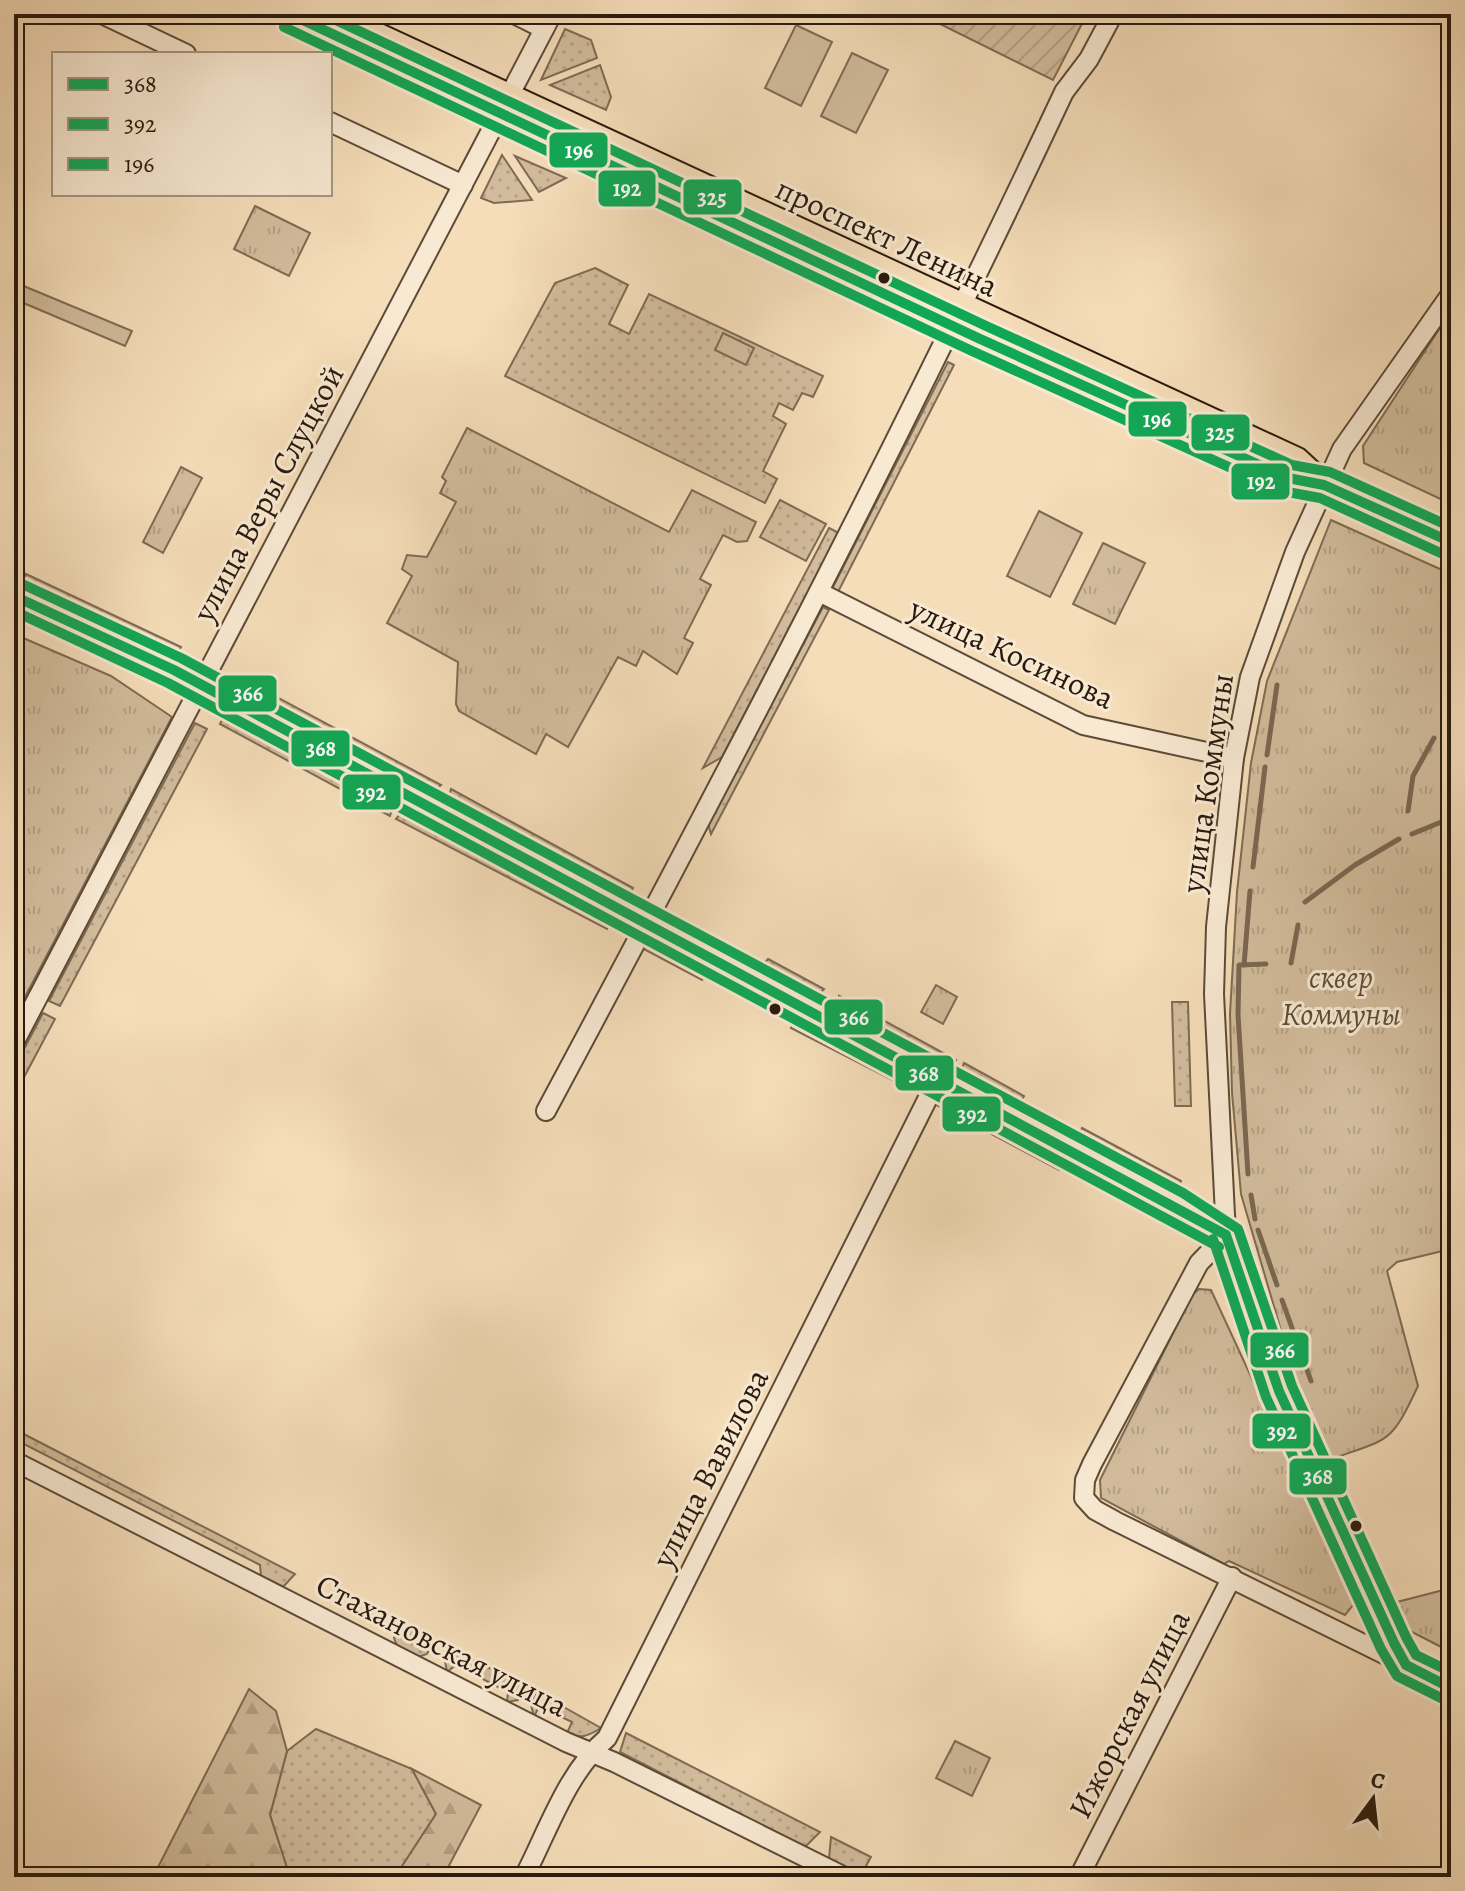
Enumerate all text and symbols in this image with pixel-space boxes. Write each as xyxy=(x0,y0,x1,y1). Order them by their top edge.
legend xyxy=(52,52,332,196)
text: 368 xyxy=(124,68,157,100)
text: 392 xyxy=(124,108,156,140)
line badge: 196 xyxy=(548,131,609,169)
text: 196 xyxy=(565,136,593,166)
text: 196 xyxy=(124,148,154,180)
street label: проспект Ленина xyxy=(769,166,1006,308)
line badge: 192 xyxy=(597,169,657,208)
text: 192 xyxy=(613,174,642,204)
line badge: 325 xyxy=(682,178,743,216)
text: 325 xyxy=(697,183,727,213)
unlabelled marker xyxy=(876,270,892,286)
street label: улица Веры Слуцкой xyxy=(181,357,354,630)
line badge: 196 xyxy=(1127,400,1188,438)
text: 196 xyxy=(1143,405,1171,435)
line badge: 325 xyxy=(1190,413,1251,452)
text: 325 xyxy=(1205,418,1235,448)
line badge: 192 xyxy=(1230,462,1291,501)
text: 192 xyxy=(1247,467,1276,497)
street label: улица Косинова xyxy=(902,586,1122,720)
street label: улица Коммуны xyxy=(1170,670,1244,896)
line badge: 366 xyxy=(217,674,278,713)
text: 366 xyxy=(233,679,263,709)
line badge: 368 xyxy=(290,729,351,768)
text: 368 xyxy=(306,734,336,764)
line badge: 392 xyxy=(341,773,402,811)
text: 392 xyxy=(356,778,387,808)
park label: сквер Коммуны xyxy=(1281,955,1401,1036)
line badge: 366 xyxy=(823,998,884,1036)
unlabelled marker xyxy=(767,1001,783,1017)
text: 366 xyxy=(839,1003,869,1033)
line badge: 368 xyxy=(894,1054,955,1092)
text: 368 xyxy=(909,1059,939,1089)
line badge: 392 xyxy=(941,1095,1002,1133)
text: 392 xyxy=(957,1100,988,1130)
line badge: 366 xyxy=(1249,1331,1310,1369)
text: 366 xyxy=(1265,1336,1295,1366)
street label: улица Вавилова xyxy=(640,1361,779,1576)
line badge: 392 xyxy=(1251,1412,1312,1450)
text: 392 xyxy=(1267,1417,1298,1447)
line badge: 368 xyxy=(1288,1457,1348,1496)
text: 368 xyxy=(1303,1462,1333,1492)
unlabelled marker xyxy=(1348,1518,1364,1534)
street label: Стахановская улица xyxy=(309,1563,576,1728)
street label: Ижорская улица xyxy=(1058,1602,1201,1826)
north arrow xyxy=(1333,1759,1413,1839)
text: С xyxy=(1367,1764,1388,1797)

